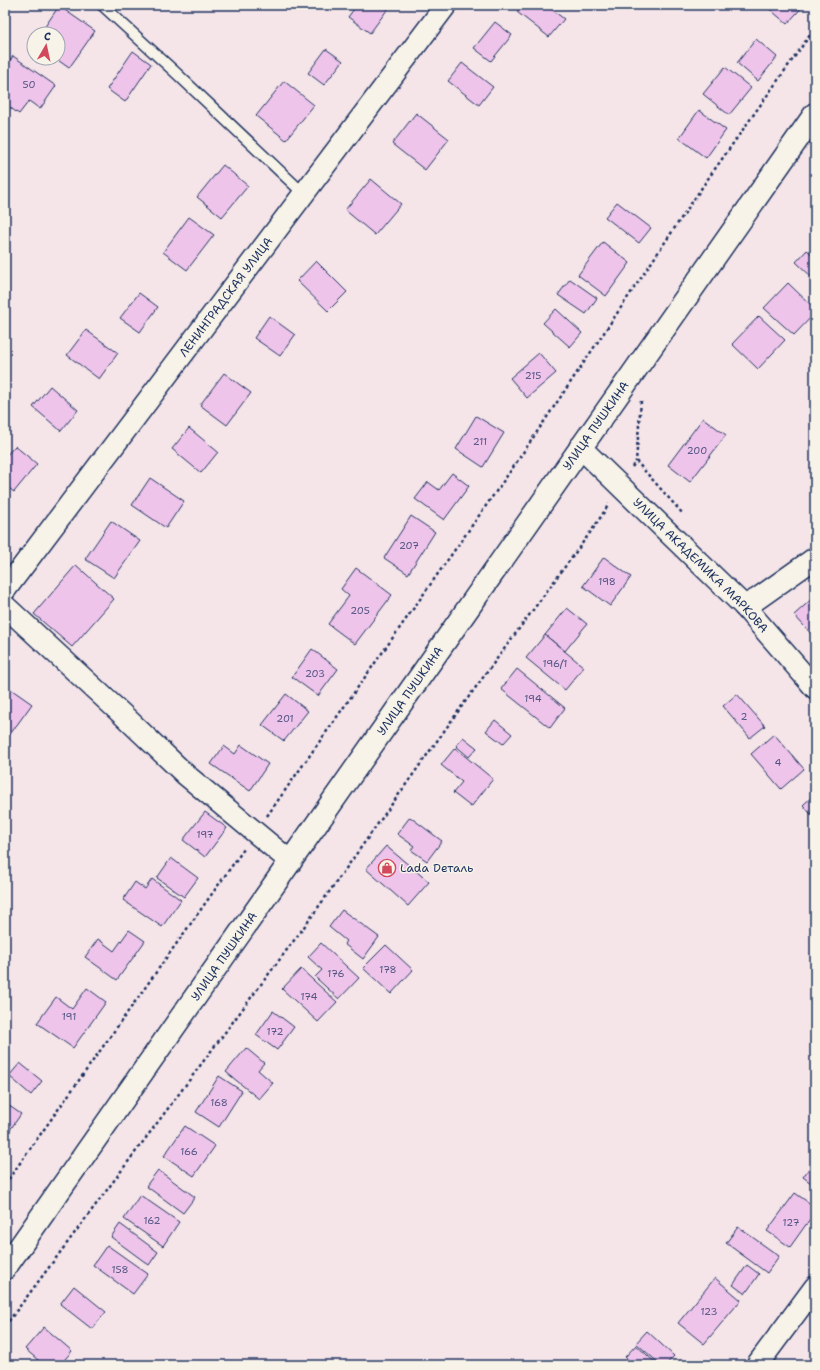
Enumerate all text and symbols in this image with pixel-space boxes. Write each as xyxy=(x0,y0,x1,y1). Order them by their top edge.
north arrow xyxy=(26,26,66,66)
text: С xyxy=(43,29,52,45)
house number: 50 xyxy=(22,78,36,91)
street label: ЛЕНИНГРАДСКАЯ УЛИЦА xyxy=(176,234,276,360)
house number: 215 xyxy=(525,369,541,382)
street label: УЛИЦА ПУШКИНА xyxy=(559,378,633,473)
house number: 211 xyxy=(473,435,487,448)
house number: 200 xyxy=(687,444,707,457)
street label: УЛИЦА АКАДЕМИКА МАРКОВА xyxy=(629,494,772,636)
house number: 207 xyxy=(399,539,419,552)
house number: 198 xyxy=(598,575,616,588)
house number: 205 xyxy=(350,604,370,617)
street label: УЛИЦА ПУШКИНА xyxy=(373,643,447,739)
house number: 196/1 xyxy=(542,657,568,670)
house number: 203 xyxy=(305,667,325,680)
house number: 194 xyxy=(524,692,542,705)
house number: 2 xyxy=(741,710,748,723)
house number: 201 xyxy=(276,712,294,725)
house number: 4 xyxy=(775,756,782,769)
house number: 197 xyxy=(196,828,214,841)
shop icon: Lada Dеталь xyxy=(377,858,397,878)
place label: Lada Dеталь xyxy=(400,860,473,876)
street label: УЛИЦА ПУШКИНА xyxy=(187,908,261,1004)
house number: 178 xyxy=(379,963,397,976)
house number: 176 xyxy=(327,967,345,980)
house number: 174 xyxy=(300,990,318,1003)
house number: 191 xyxy=(62,1010,76,1023)
house number: 172 xyxy=(267,1025,283,1038)
house number: 168 xyxy=(210,1096,228,1109)
house number: 166 xyxy=(180,1145,198,1158)
house number: 162 xyxy=(143,1214,161,1227)
house number: 127 xyxy=(783,1216,799,1229)
house number: 158 xyxy=(112,1263,128,1276)
house number: 123 xyxy=(700,1305,718,1318)

